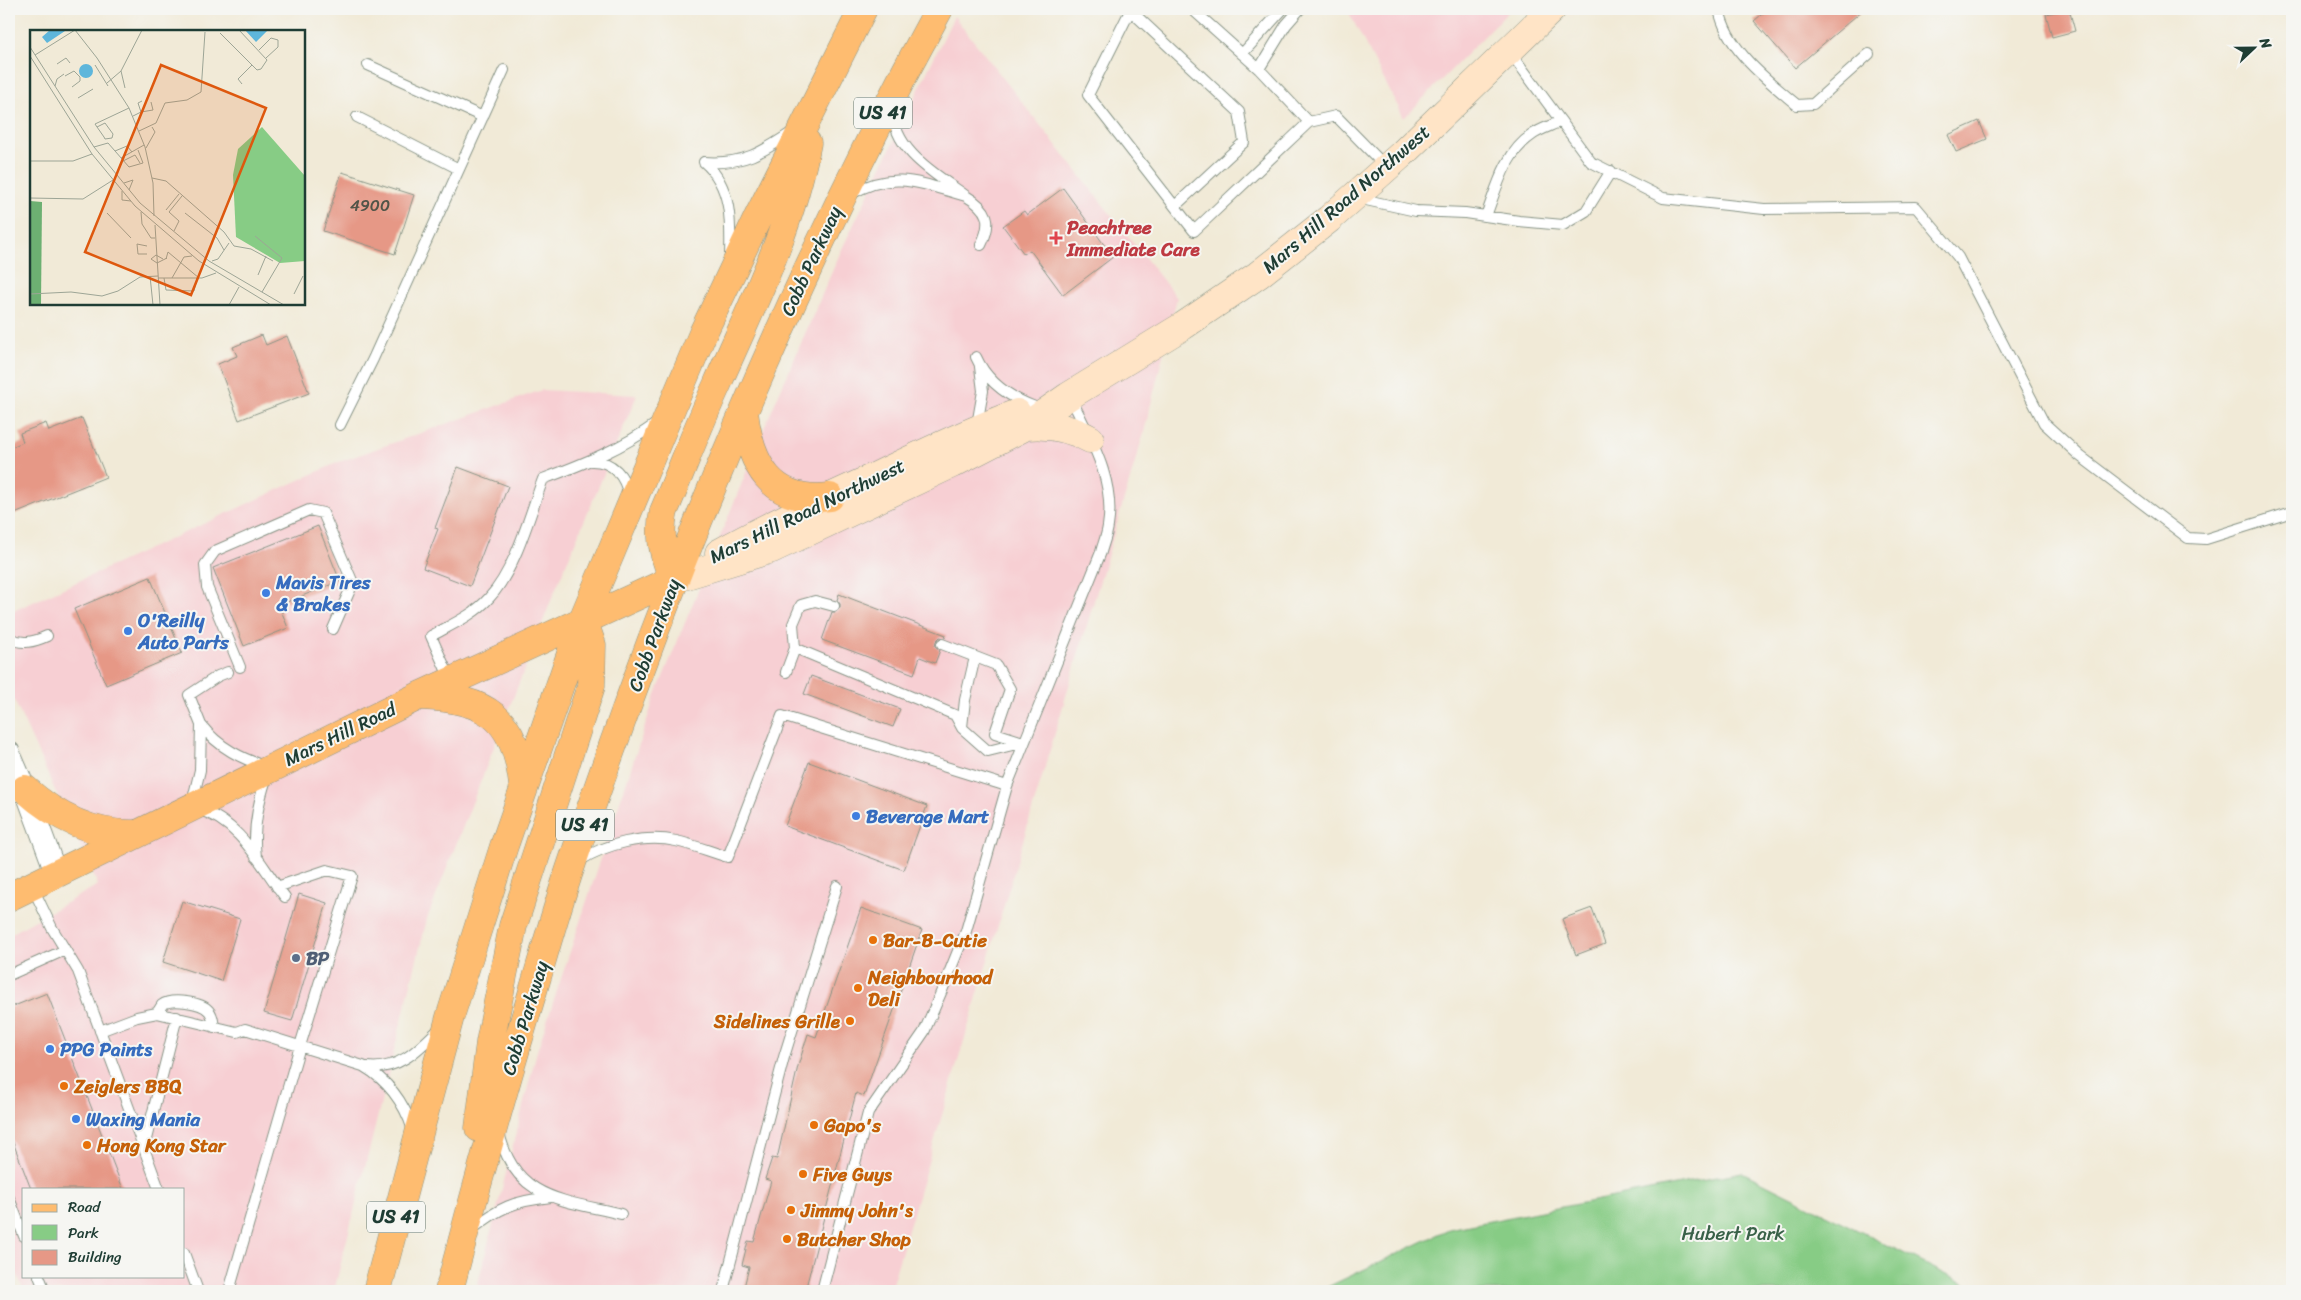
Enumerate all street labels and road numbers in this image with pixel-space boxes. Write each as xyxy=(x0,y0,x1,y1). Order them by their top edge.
road number: US 41 xyxy=(854,98,912,128)
street label: Mars Hill Road Northwest xyxy=(1254,116,1438,282)
street label: Cobb Parkway xyxy=(771,200,851,321)
street label: Mars Hill Road Northwest xyxy=(703,449,911,573)
street label: Cobb Parkway xyxy=(618,574,690,696)
street label: Mars Hill Road xyxy=(278,692,403,775)
road number: US 41 xyxy=(556,810,614,840)
street label: Cobb Parkway xyxy=(492,957,558,1079)
road number: US 41 xyxy=(367,1202,425,1232)

